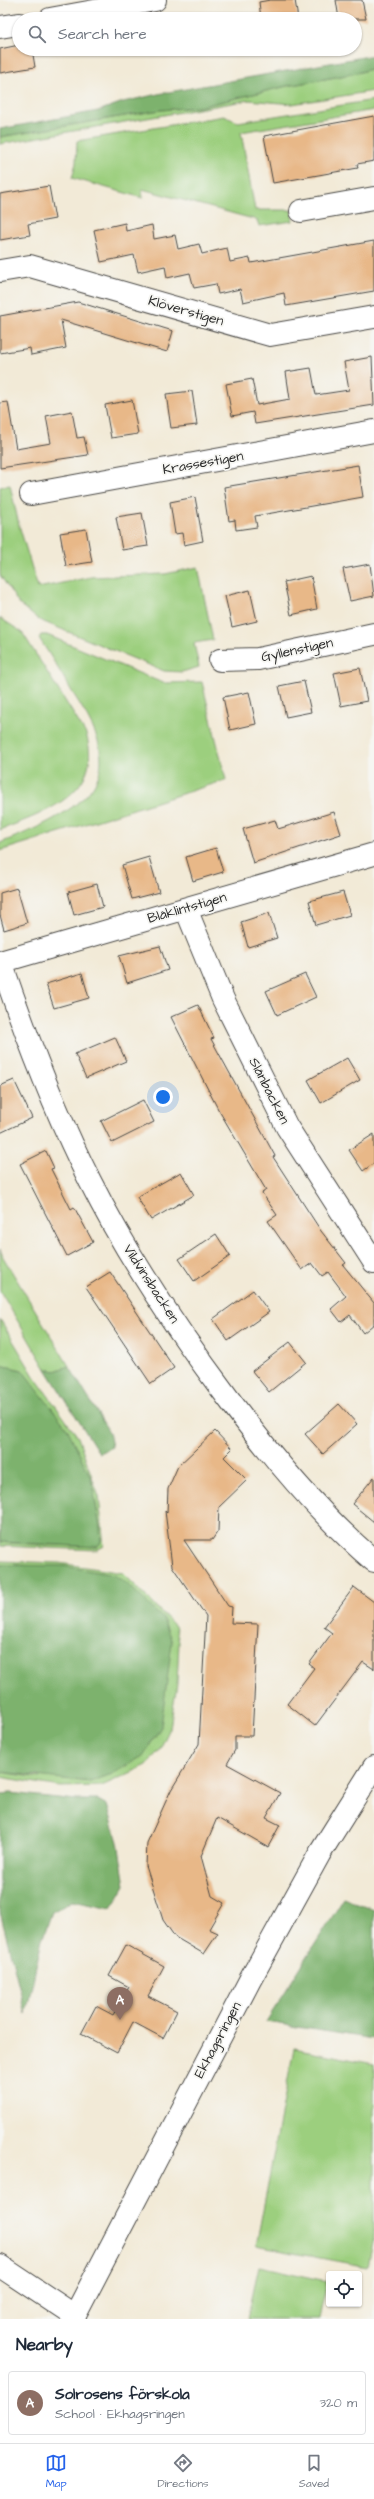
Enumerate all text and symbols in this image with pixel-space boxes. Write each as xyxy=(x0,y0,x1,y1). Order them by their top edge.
search box xyxy=(12,12,362,56)
icon: search xyxy=(26,23,48,45)
text: Search here xyxy=(58,24,147,45)
street label: Klöverstigen xyxy=(146,291,226,331)
street label: Krassestigen xyxy=(161,446,245,480)
street label: Gyllenstigen xyxy=(259,633,335,667)
street label: Blåklintstigen xyxy=(145,887,229,929)
street label: Slånbacken xyxy=(244,1054,294,1128)
your location xyxy=(153,1087,173,1107)
street label: Vildvinsbacken xyxy=(118,1241,184,1327)
pin: A xyxy=(107,1987,133,2020)
street label: Ekhagsringen xyxy=(189,1998,247,2082)
map controls xyxy=(326,2271,362,2307)
button: locate xyxy=(326,2271,362,2307)
text: Nearby xyxy=(16,2333,73,2357)
text: Solrosens förskola xyxy=(55,2384,190,2405)
text: A xyxy=(26,2394,34,2412)
text: 320 m xyxy=(319,2394,357,2412)
text: School · Ekhagsringen xyxy=(55,2405,185,2423)
tab: Map xyxy=(45,2452,67,2491)
tab: Directions xyxy=(157,2452,209,2491)
tab: Saved xyxy=(299,2452,329,2491)

